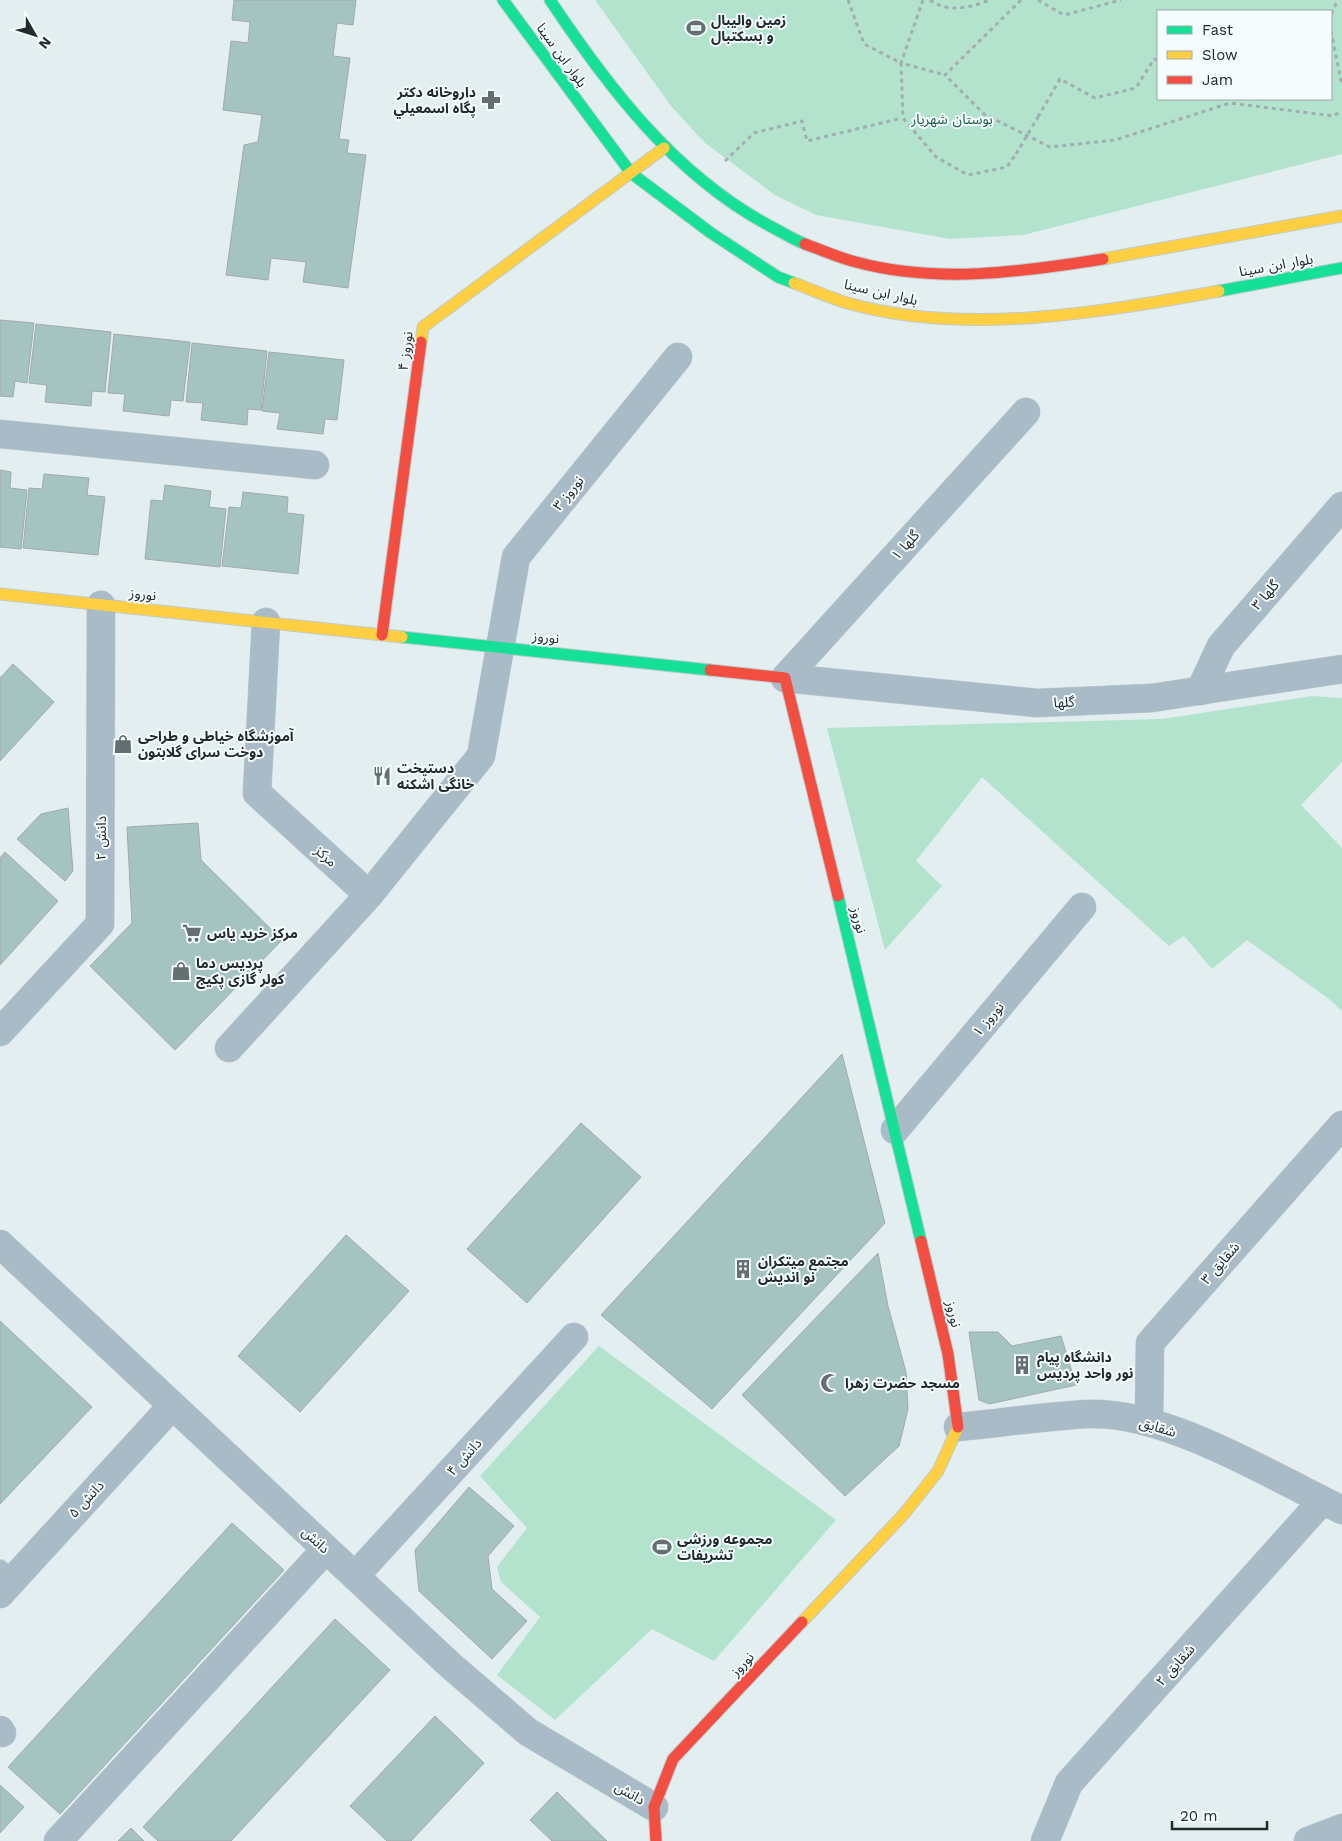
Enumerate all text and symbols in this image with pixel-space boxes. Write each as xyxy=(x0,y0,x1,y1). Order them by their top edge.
north arrow xyxy=(10,10,60,60)
legend xyxy=(1157,10,1332,100)
place label: زمین والیبال و بسکتبال xyxy=(711,12,786,45)
sports icon: زمین والیبال و بسکتبال xyxy=(685,17,707,39)
street label: بلوار ابن سینا xyxy=(533,20,591,91)
text: Fast xyxy=(1202,21,1234,39)
text: N xyxy=(36,34,55,52)
text: Slow xyxy=(1202,46,1238,64)
text: Jam xyxy=(1202,71,1233,89)
place label: داروخانه دكتر پگاه اسمعيلي xyxy=(393,84,476,119)
pharmacy icon: داروخانه دكتر پگاه اسمعيلي xyxy=(480,89,502,111)
park label: بوستان شهریار xyxy=(910,111,993,128)
street label: بلوار ابن سینا xyxy=(1238,251,1315,280)
street label: بلوار ابن سینا xyxy=(842,276,920,309)
street label: نوروز ۴ xyxy=(394,330,417,372)
street label: نوروز ۳ xyxy=(549,472,588,514)
street label: گلها ۱ xyxy=(888,527,923,564)
street label: گلها ۳ xyxy=(1248,577,1283,614)
street label: نوروز xyxy=(128,585,157,604)
street label: نوروز xyxy=(531,628,560,647)
street label: گلها xyxy=(1053,693,1075,712)
place label: آموزشگاه خیاطی و طراحی دوخت سرای گلابتون xyxy=(138,728,294,761)
shop icon: آموزشگاه خیاطی و طراحی دوخت سرای گلابتون xyxy=(112,733,134,755)
place label: دستپخت خانگی اشکنه xyxy=(397,760,475,792)
restaurant icon: دستپخت خانگی اشکنه xyxy=(371,765,393,787)
street label: دانش ۲ xyxy=(93,816,110,860)
street label: مرکز xyxy=(310,841,340,871)
street label: نوروز xyxy=(847,904,870,935)
supermarket icon: مرکز خرید یاس xyxy=(181,922,203,944)
place label: مرکز خرید یاس xyxy=(207,925,298,942)
place label: پردیس دما کولر گازی پکیج xyxy=(196,955,285,989)
shop icon: پردیس دما کولر گازی پکیج xyxy=(170,960,192,982)
street label: نوروز ۱ xyxy=(969,998,1008,1040)
street label: شقایق ۳ xyxy=(1197,1239,1244,1289)
place label: مجتمع میتکران نو اندیش xyxy=(758,1253,849,1285)
building icon: مجتمع میتکران نو اندیش xyxy=(732,1258,754,1280)
street label: نوروز xyxy=(942,1298,965,1329)
place label: دانشگاه پیام نور واحد پردیس xyxy=(1037,1349,1133,1383)
building icon: دانشگاه پیام نور واحد پردیس xyxy=(1011,1354,1033,1376)
mosque icon: مسجد حضرت زهرا xyxy=(819,1372,841,1394)
place label: مسجد حضرت زهرا xyxy=(845,1375,960,1392)
street label: شقایق xyxy=(1137,1414,1178,1442)
street label: دانش ۴ xyxy=(443,1435,486,1479)
street label: دانش ۵ xyxy=(65,1477,108,1521)
street label: دانش xyxy=(298,1523,333,1558)
place label: مجموعه ورزشی تشریفات xyxy=(677,1531,772,1564)
sports icon: مجموعه ورزشی تشریفات xyxy=(651,1536,673,1558)
street label: شقایق ۲ xyxy=(1152,1641,1199,1690)
street label: نوروز xyxy=(726,1649,758,1681)
street label: دانش xyxy=(612,1778,648,1809)
scale bar xyxy=(1172,1798,1267,1830)
text: 20 m xyxy=(1180,1807,1218,1825)

